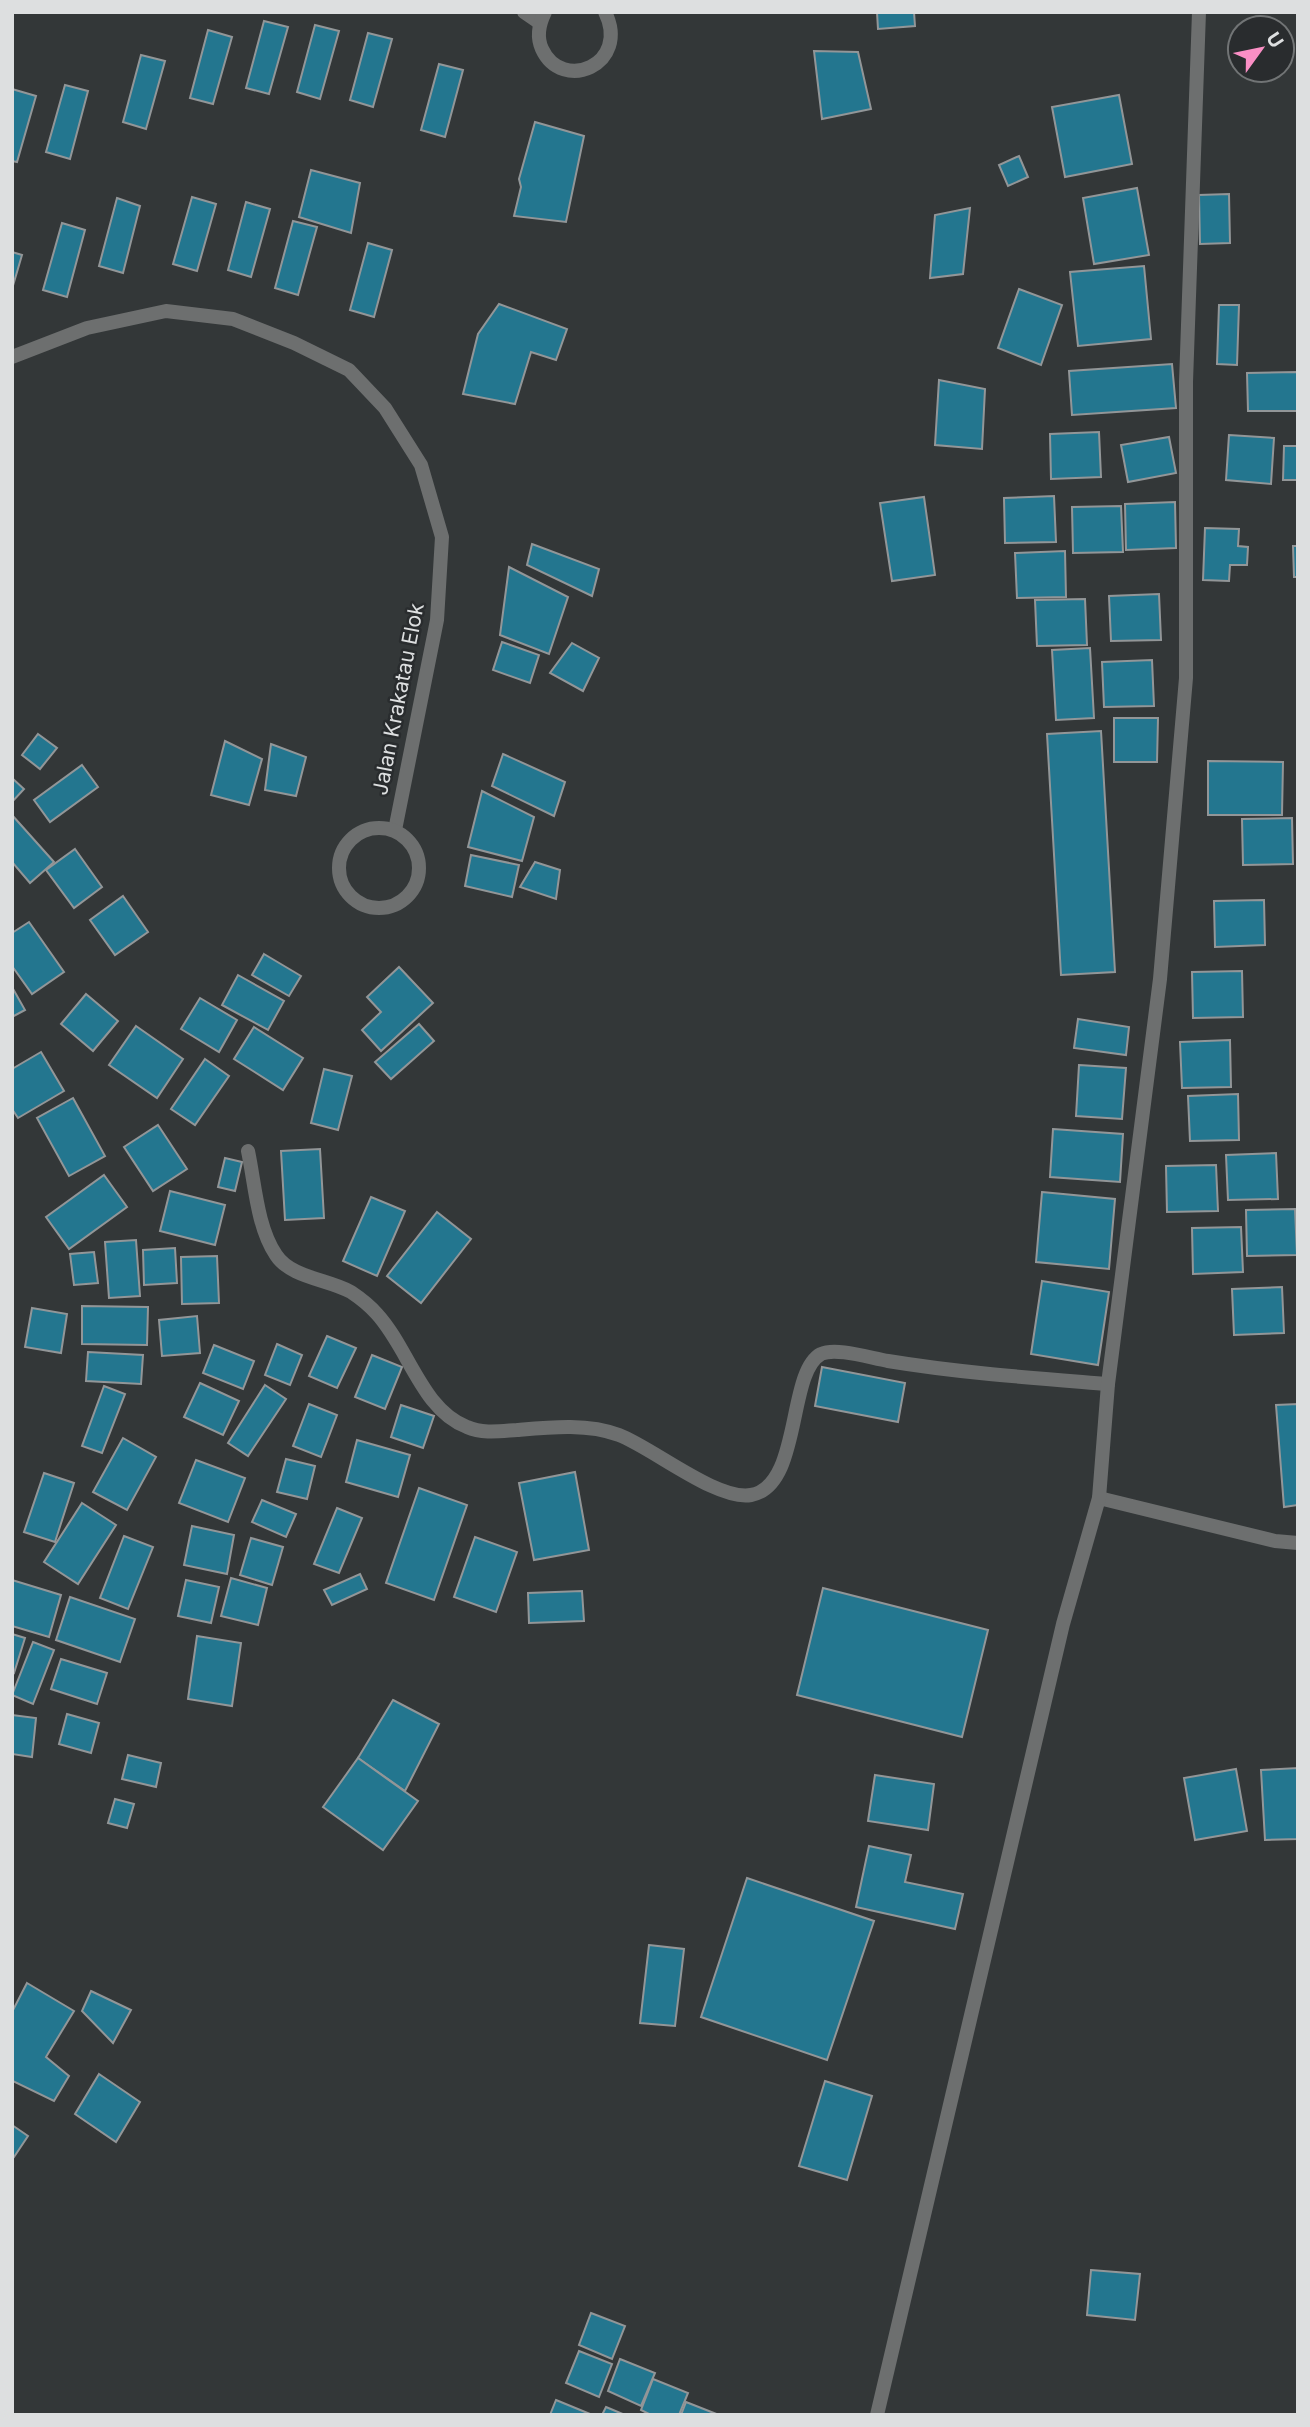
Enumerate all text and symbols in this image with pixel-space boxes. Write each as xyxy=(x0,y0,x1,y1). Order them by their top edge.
north arrow xyxy=(1226,14,1296,84)
text: U xyxy=(1261,28,1288,52)
street label: Jalan Krakatau Elok xyxy=(367,600,429,797)

